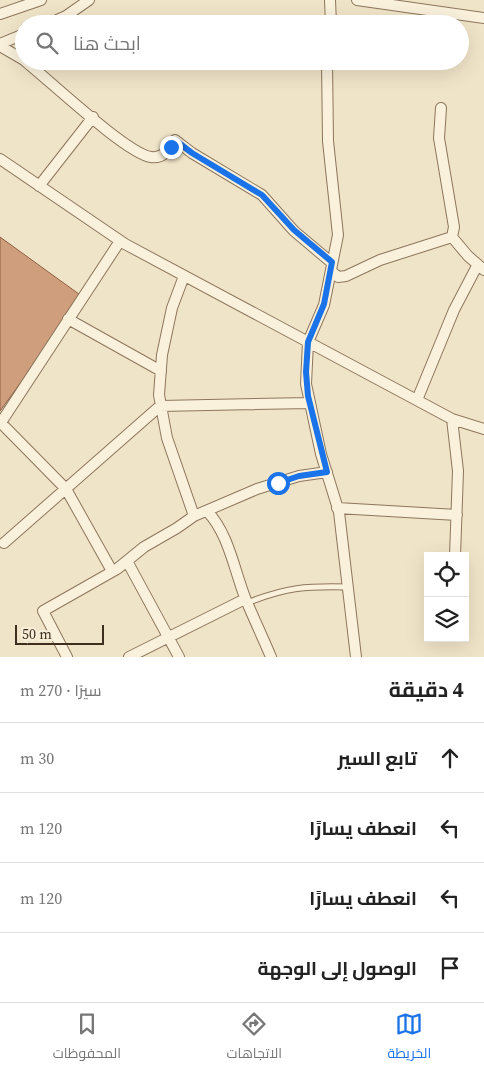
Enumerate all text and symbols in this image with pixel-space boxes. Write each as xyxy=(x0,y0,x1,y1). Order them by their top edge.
search box xyxy=(15,15,469,70)
icon: search xyxy=(33,29,61,57)
text: ابحث هنا xyxy=(73,30,141,56)
route end xyxy=(160,136,183,159)
route start xyxy=(267,472,290,495)
map controls xyxy=(424,552,469,642)
button: locate xyxy=(424,552,469,597)
button: layers xyxy=(424,597,469,642)
scale bar xyxy=(15,622,104,645)
text: 50 m xyxy=(22,624,52,644)
text: 4 دقيقة xyxy=(389,675,464,704)
text: سيرًا · 270 m xyxy=(20,679,101,701)
icon: ahead xyxy=(436,744,464,772)
text: تابع السير xyxy=(337,745,417,771)
text: 30 m xyxy=(20,747,54,769)
icon: left xyxy=(436,814,464,842)
text: انعطف يسارًا xyxy=(309,815,417,841)
text: 120 m xyxy=(20,817,62,839)
icon: left xyxy=(436,884,464,912)
text: انعطف يسارًا xyxy=(309,885,417,911)
text: 120 m xyxy=(20,887,62,909)
icon: arrive xyxy=(436,954,464,982)
text: الوصول إلى الوجهة xyxy=(257,955,417,981)
tab: المحفوظات xyxy=(53,1010,121,1066)
tab: الاتجاهات xyxy=(227,1010,282,1066)
tab: الخريطة xyxy=(388,1010,431,1066)

